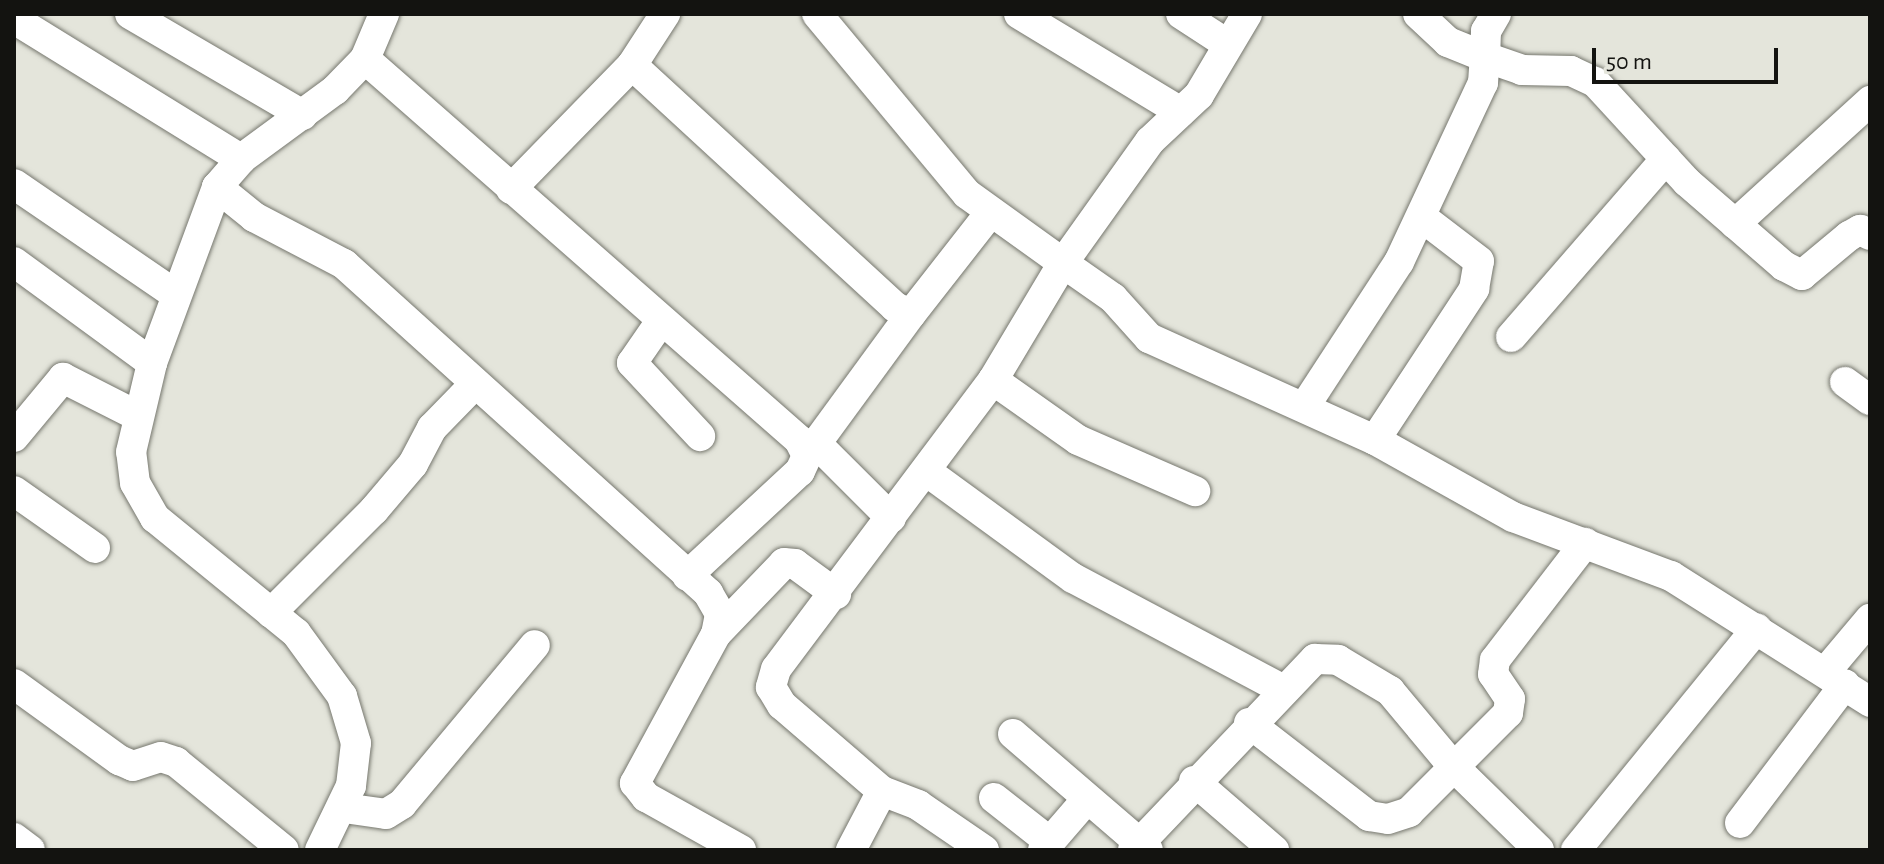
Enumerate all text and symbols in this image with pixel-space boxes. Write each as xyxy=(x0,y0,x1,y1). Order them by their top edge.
scale bar xyxy=(1596,32,1782,82)
text: 50 m xyxy=(1606,50,1652,74)

